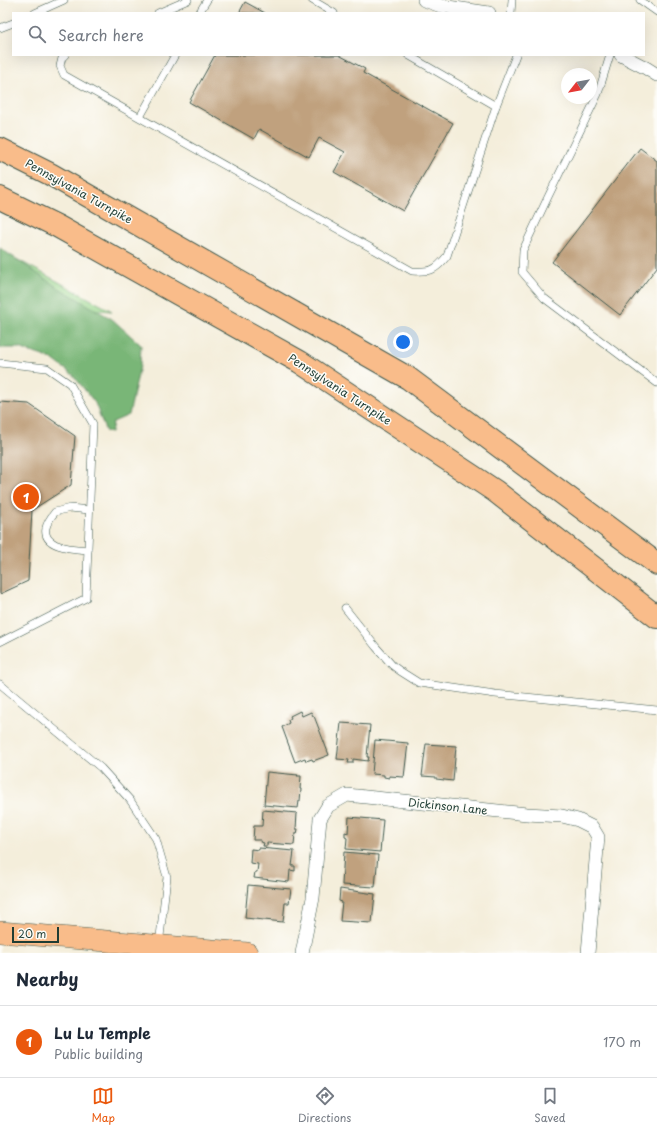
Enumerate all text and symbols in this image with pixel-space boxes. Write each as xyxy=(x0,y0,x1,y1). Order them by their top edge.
search box xyxy=(12,12,645,56)
icon: search xyxy=(26,23,48,45)
text: Search here xyxy=(58,23,144,46)
north arrow xyxy=(561,68,597,104)
street label: Pennsylvania Turnpike xyxy=(22,154,136,228)
your location xyxy=(393,332,413,352)
street label: Pennsylvania Turnpike xyxy=(285,349,395,429)
pin: 1 xyxy=(13,482,39,512)
street label: Dickinson Lane xyxy=(407,793,489,819)
scale bar xyxy=(12,925,59,944)
text: 20 m xyxy=(18,925,46,942)
text: Nearby xyxy=(16,966,78,992)
text: Lu Lu Temple xyxy=(54,1021,151,1044)
text: 1 xyxy=(26,1032,32,1051)
text: 170 m xyxy=(603,1032,641,1051)
text: Public building xyxy=(54,1044,143,1063)
tab: Map xyxy=(91,1085,115,1126)
tab: Directions xyxy=(298,1085,351,1126)
tab: Saved xyxy=(534,1085,566,1126)

